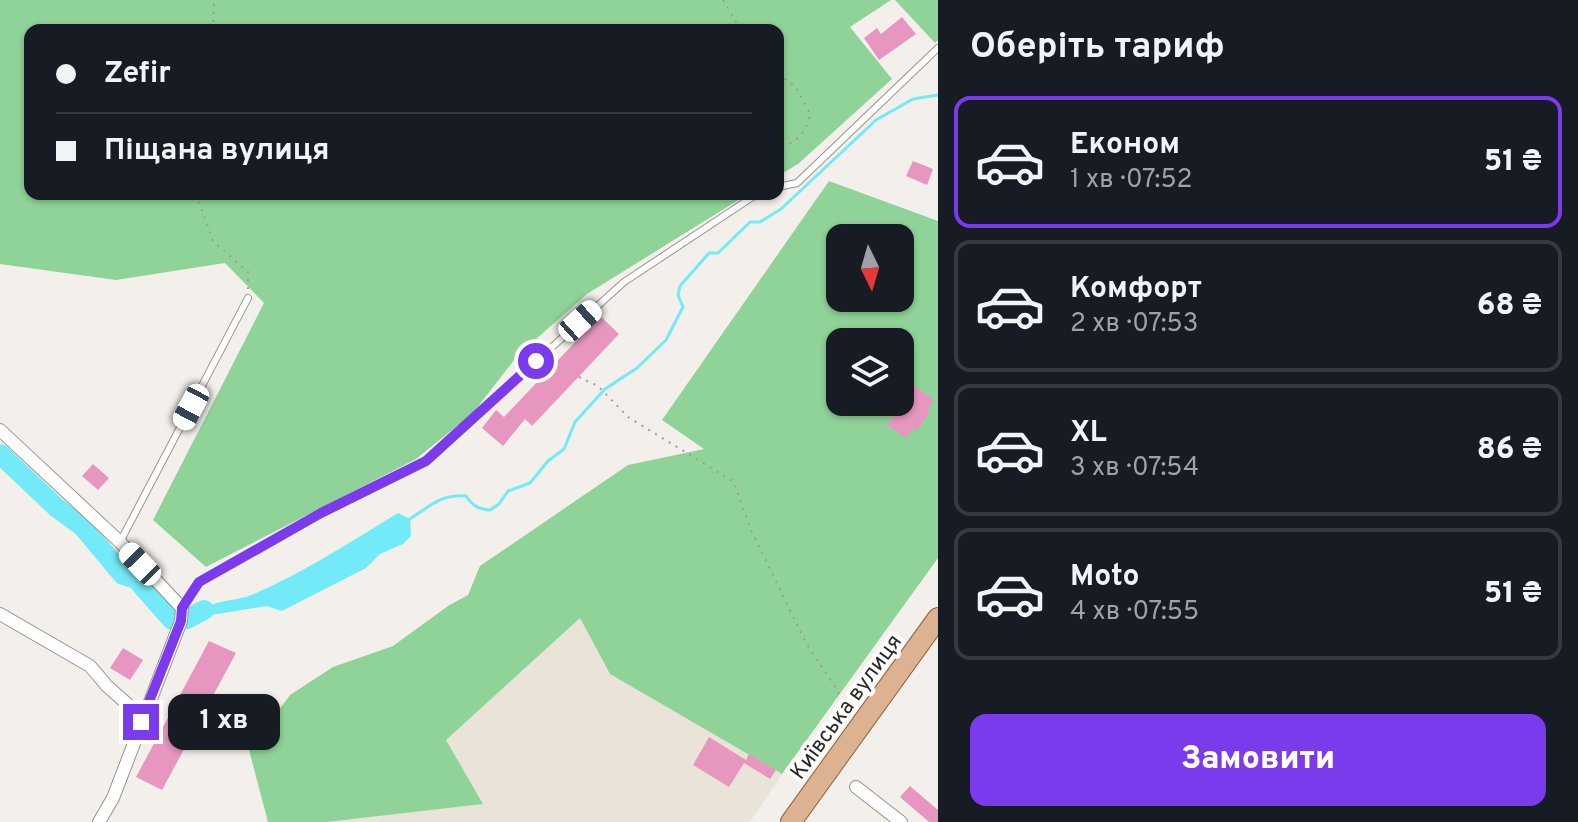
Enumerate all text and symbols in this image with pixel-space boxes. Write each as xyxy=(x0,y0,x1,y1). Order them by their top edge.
text: Оберіть тариф xyxy=(970,25,1225,71)
text: Zefir xyxy=(104,56,171,93)
icon: car xyxy=(974,126,1046,198)
text: Економ xyxy=(1070,127,1180,164)
text: Піщана вулиця xyxy=(104,133,330,170)
text: 51 ₴ xyxy=(1484,144,1542,181)
text: 1 хв · 07:52 xyxy=(1070,164,1192,197)
north arrow xyxy=(826,224,914,312)
map controls xyxy=(826,224,914,416)
icon: car xyxy=(974,270,1046,342)
text: Комфорт xyxy=(1070,271,1202,308)
text: 68 ₴ xyxy=(1477,288,1542,325)
car xyxy=(554,296,606,346)
text: 2 хв · 07:53 xyxy=(1070,308,1198,341)
button: layers xyxy=(826,328,914,416)
route start xyxy=(518,343,554,379)
car xyxy=(169,380,213,434)
icon: car xyxy=(974,414,1046,486)
text: XL xyxy=(1070,415,1107,452)
text: 86 ₴ xyxy=(1477,432,1542,469)
text: 3 хв · 07:54 xyxy=(1070,452,1199,485)
car xyxy=(115,538,165,590)
icon: car xyxy=(974,558,1046,630)
text: Moto xyxy=(1070,559,1140,596)
text: 51 ₴ xyxy=(1484,576,1542,613)
text: 4 хв · 07:55 xyxy=(1070,596,1199,629)
street label: Київська вулиця xyxy=(785,630,909,785)
callout: 1 хв xyxy=(169,694,281,750)
route end xyxy=(123,704,159,740)
text: 1 хв xyxy=(200,705,248,738)
button: Замовити xyxy=(970,714,1546,806)

